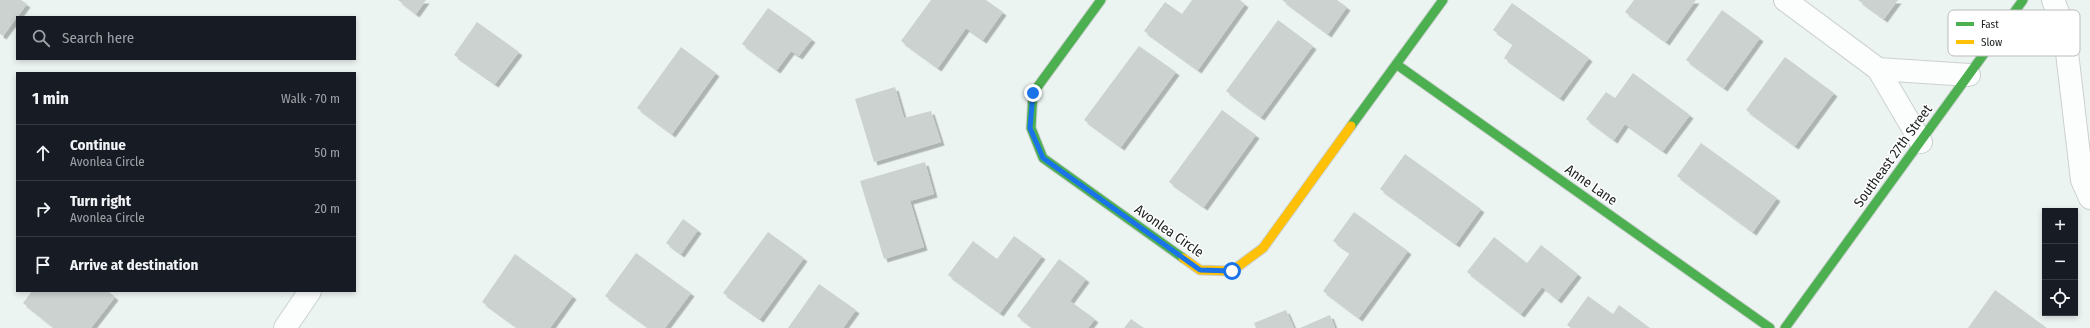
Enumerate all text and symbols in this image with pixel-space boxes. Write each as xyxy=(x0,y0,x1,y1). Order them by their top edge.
legend xyxy=(1948,10,2080,56)
search box xyxy=(16,16,356,60)
text: Fast xyxy=(1981,18,1999,31)
icon: search xyxy=(30,27,52,49)
text: Search here xyxy=(62,29,134,47)
text: Slow xyxy=(1981,36,2002,49)
route end xyxy=(1024,84,1042,102)
text: 1 min xyxy=(32,88,69,109)
text: Walk · 70 m xyxy=(281,91,340,106)
street label: Southeast 27th Street xyxy=(1850,101,1936,211)
text: Continue xyxy=(70,136,126,154)
icon: ahead xyxy=(32,142,54,164)
text: 50 m xyxy=(314,145,340,160)
text: Avonlea Circle xyxy=(70,154,145,169)
street label: Anne Lane xyxy=(1562,161,1620,209)
text: Turn right xyxy=(70,192,131,210)
icon: right xyxy=(32,198,54,220)
text: 20 m xyxy=(314,201,340,216)
street label: Avonlea Circle xyxy=(1131,201,1207,261)
map controls xyxy=(2042,208,2078,316)
button: + xyxy=(2042,208,2078,244)
text: Avonlea Circle xyxy=(70,210,145,225)
button: − xyxy=(2042,244,2078,280)
icon: arrive xyxy=(32,254,54,276)
text: Arrive at destination xyxy=(70,256,198,274)
route start xyxy=(1223,262,1241,280)
button: locate xyxy=(2042,280,2078,316)

